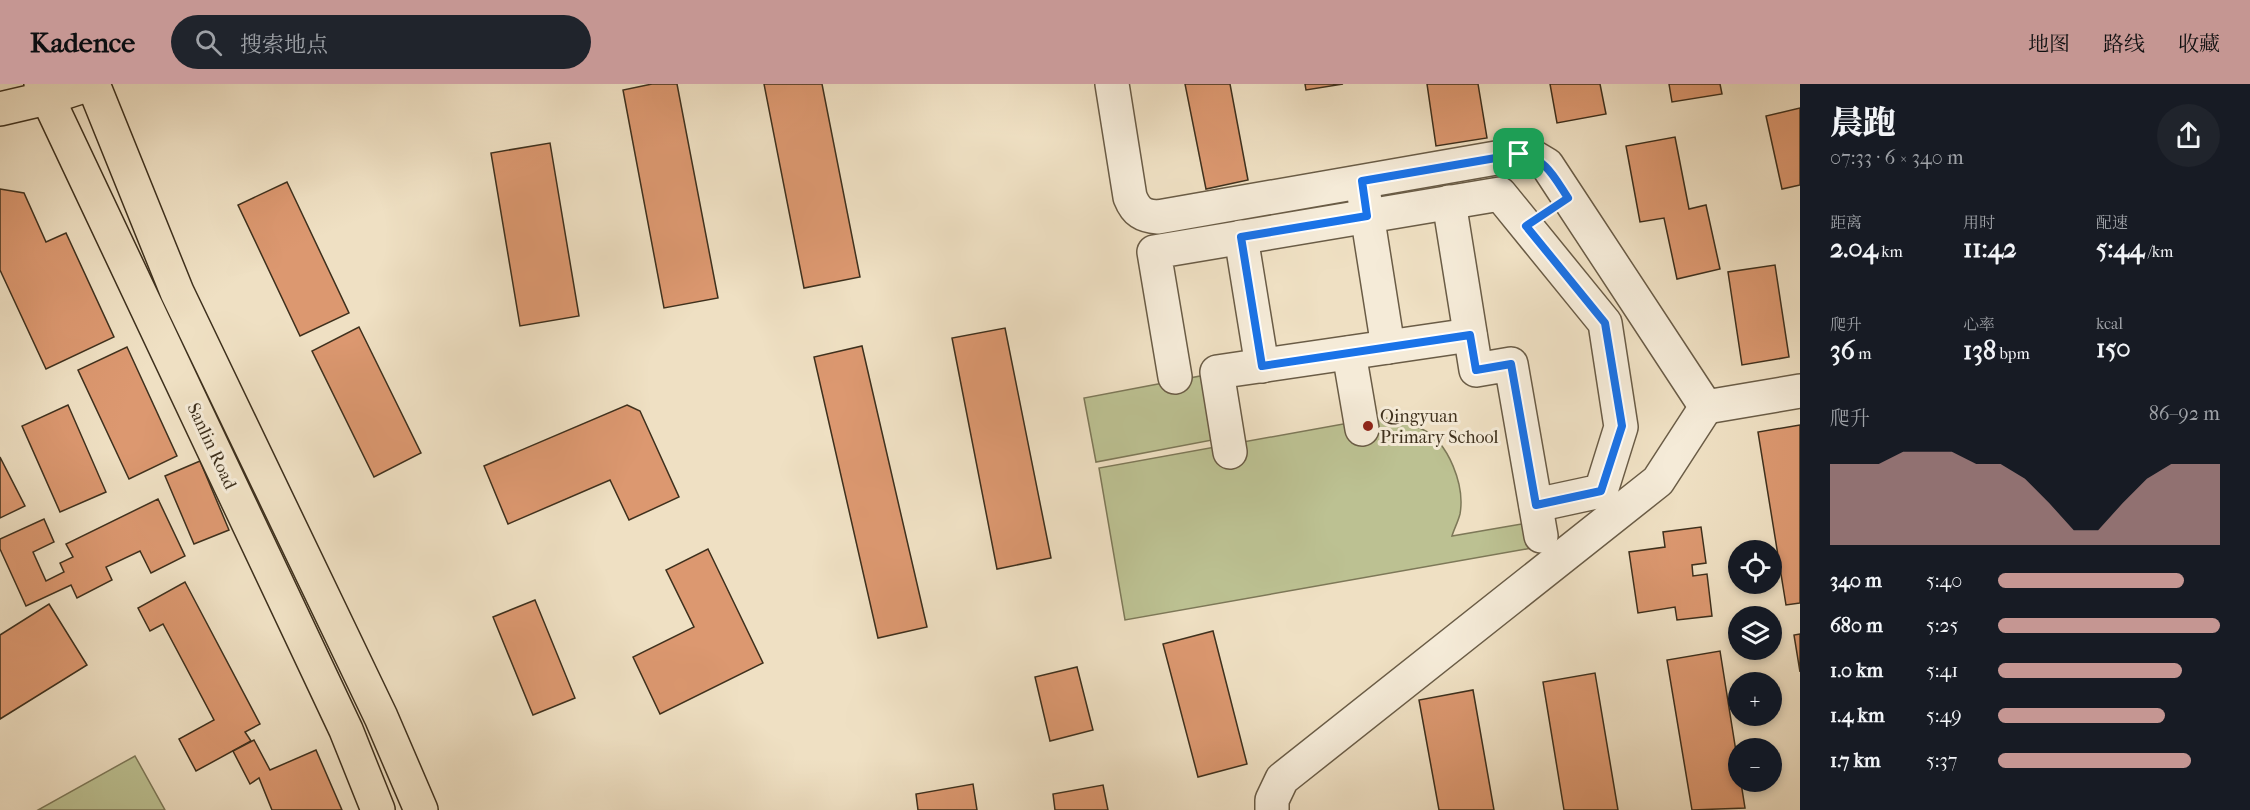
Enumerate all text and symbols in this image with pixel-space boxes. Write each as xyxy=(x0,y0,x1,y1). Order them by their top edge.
search box xyxy=(171,15,591,69)
text: Kadence xyxy=(30,26,135,59)
icon: search xyxy=(192,26,225,59)
text: 搜索地点 xyxy=(240,32,328,58)
text: 地图 xyxy=(2028,32,2070,56)
text: 路线 xyxy=(2103,32,2145,56)
text: 收藏 xyxy=(2178,32,2220,56)
text: 晨跑 xyxy=(1830,104,1896,143)
button: share xyxy=(2157,104,2220,167)
pin xyxy=(1493,128,1544,179)
icon: arrive xyxy=(1502,137,1535,170)
text: 07:33 · 6 × 340 m xyxy=(1830,146,1964,169)
text: 距离 xyxy=(1830,213,1862,232)
text: 用时 xyxy=(1963,213,1995,232)
text: 配速 xyxy=(2096,213,2128,232)
text: 2.04 xyxy=(1830,233,1878,264)
text: 11:42 xyxy=(1963,233,2017,264)
text: 5:44 xyxy=(2096,233,2144,264)
text: km xyxy=(1878,242,1903,261)
text: /km xyxy=(2144,242,2173,261)
text: kcal xyxy=(2096,314,2123,333)
text: 爬升 xyxy=(1830,315,1862,334)
text: 心率 xyxy=(1963,315,1995,334)
text: 150 xyxy=(2096,333,2131,364)
text: 36 xyxy=(1830,335,1855,366)
text: 138 xyxy=(1963,335,1996,366)
text: m xyxy=(1855,344,1871,363)
text: bpm xyxy=(1996,344,2030,363)
street label: Sanlin Road xyxy=(182,400,241,493)
text: 86–92 m xyxy=(2149,402,2220,425)
place label: Qingyuan Primary School xyxy=(1380,406,1499,448)
text: 爬升 xyxy=(1830,407,1870,430)
marker: Qingyuan Primary School xyxy=(1361,419,1375,433)
map controls xyxy=(1728,540,1782,792)
button: locate xyxy=(1728,540,1782,594)
text: 340 m xyxy=(1830,569,1882,592)
text: 5:40 xyxy=(1926,569,1962,592)
button: layers xyxy=(1728,606,1782,660)
text: 680 m xyxy=(1830,614,1883,637)
text: 5:25 xyxy=(1926,614,1958,637)
text: 1.0 km xyxy=(1830,659,1883,682)
text: 5:41 xyxy=(1926,659,1958,682)
button: + xyxy=(1728,672,1782,726)
text: 1.4 km xyxy=(1830,704,1885,727)
text: 5:49 xyxy=(1926,704,1962,727)
button: − xyxy=(1728,738,1782,792)
text: 1.7 km xyxy=(1830,749,1881,772)
text: 5:37 xyxy=(1926,749,1957,772)

